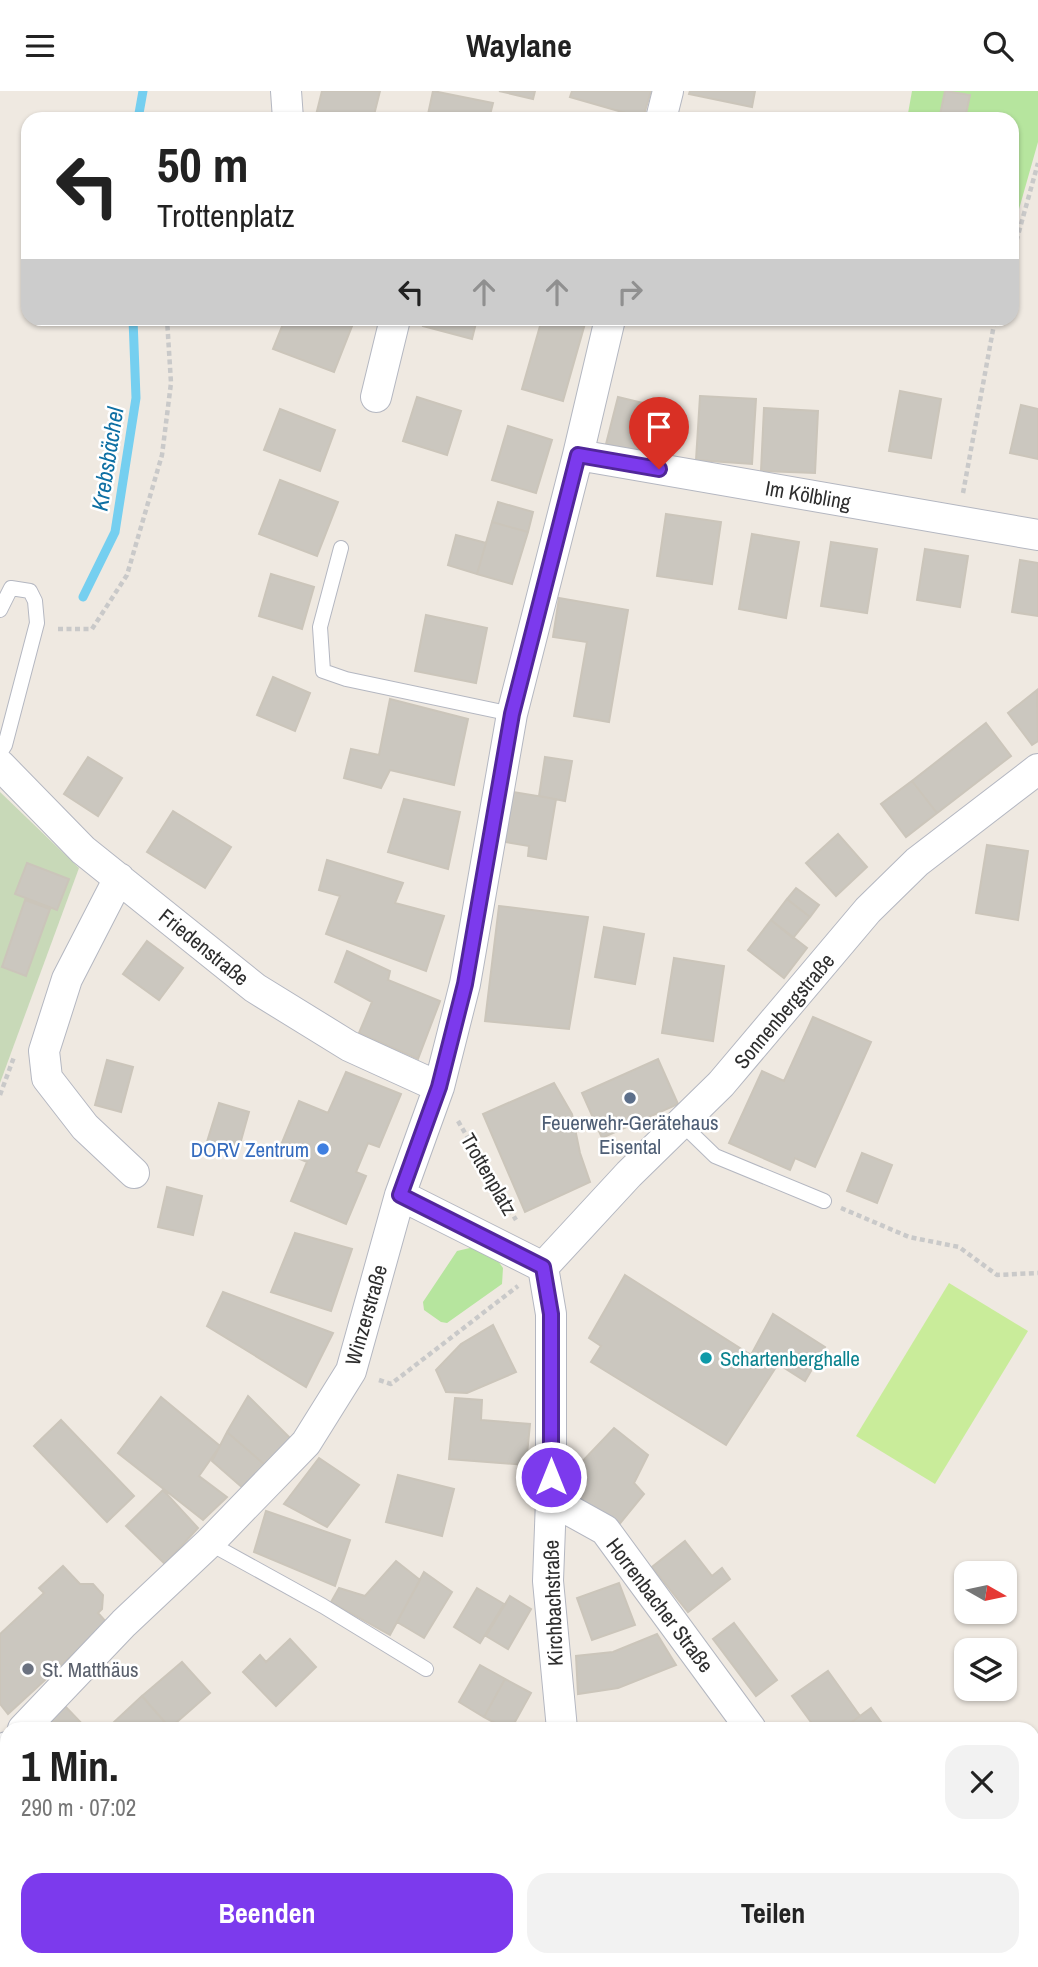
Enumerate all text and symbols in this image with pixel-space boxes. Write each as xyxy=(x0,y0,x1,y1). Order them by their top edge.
text: Waylane xyxy=(466,24,572,67)
icon: menu xyxy=(21,27,59,65)
icon: search xyxy=(979,27,1017,65)
text: 50 m xyxy=(157,131,249,197)
icon: left xyxy=(42,140,133,231)
text: Trottenplatz xyxy=(157,194,295,237)
icon: left xyxy=(392,273,430,311)
icon: ahead xyxy=(465,273,503,311)
icon: ahead xyxy=(538,273,576,311)
icon: right xyxy=(611,273,649,311)
pin xyxy=(629,397,689,469)
water label: Krebsbächel xyxy=(83,404,131,513)
icon: arrive xyxy=(640,408,678,446)
street label: Im Kölbling xyxy=(763,473,853,517)
street label: Friedenstraße xyxy=(153,902,255,992)
street label: Sonnenbergstraße xyxy=(727,947,841,1075)
marker: Feuerwehr-Gerätehaus Eisental xyxy=(622,1090,638,1106)
place label: Feuerwehr-Gerätehaus Eisental xyxy=(541,1108,719,1161)
street label: Trottenplatz xyxy=(454,1128,524,1221)
place label: DORV Zentrum xyxy=(191,1135,309,1164)
marker: DORV Zentrum xyxy=(315,1141,331,1157)
street label: Winzerstraße xyxy=(338,1261,394,1369)
place label: Schartenberghalle xyxy=(720,1344,860,1373)
marker: Schartenberghalle xyxy=(698,1350,714,1366)
position arrow xyxy=(514,1440,588,1514)
street label: Horrenbacher Straße xyxy=(600,1532,720,1678)
street label: Kirchbachstraße xyxy=(536,1539,570,1667)
north arrow xyxy=(954,1561,1017,1624)
map controls xyxy=(954,1561,1017,1701)
button: layers xyxy=(954,1638,1017,1701)
place label: St. Matthäus xyxy=(42,1655,139,1684)
marker: St. Matthäus xyxy=(20,1661,36,1677)
text: 1 Min. xyxy=(21,1738,119,1794)
button: close xyxy=(945,1745,1019,1819)
text: 290 m · 07:02 xyxy=(21,1792,136,1823)
button: Beenden xyxy=(21,1873,513,1953)
button: Teilen xyxy=(527,1873,1019,1953)

